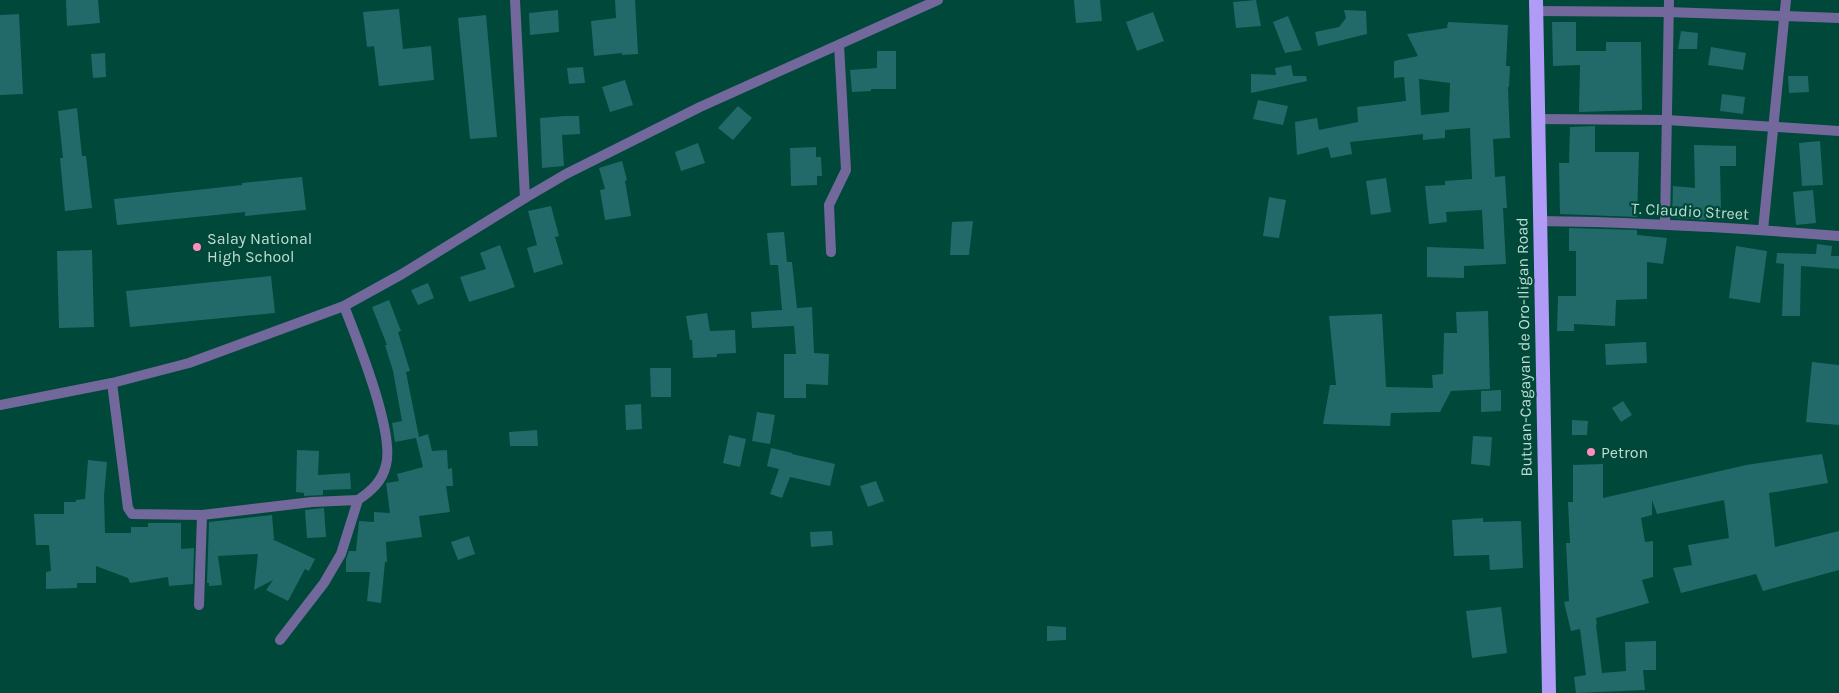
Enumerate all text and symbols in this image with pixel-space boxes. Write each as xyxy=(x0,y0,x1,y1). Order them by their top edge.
street label: T. Claudio Street xyxy=(1630,198,1750,224)
street label: Butuan-Cagayan de Oro-Iligan Road xyxy=(1512,217,1536,477)
place label: Salay National High School xyxy=(207,229,312,266)
marker: Salay National High School xyxy=(191,241,203,253)
place label: Petron xyxy=(1601,443,1648,462)
marker: Petron xyxy=(1585,446,1597,458)

